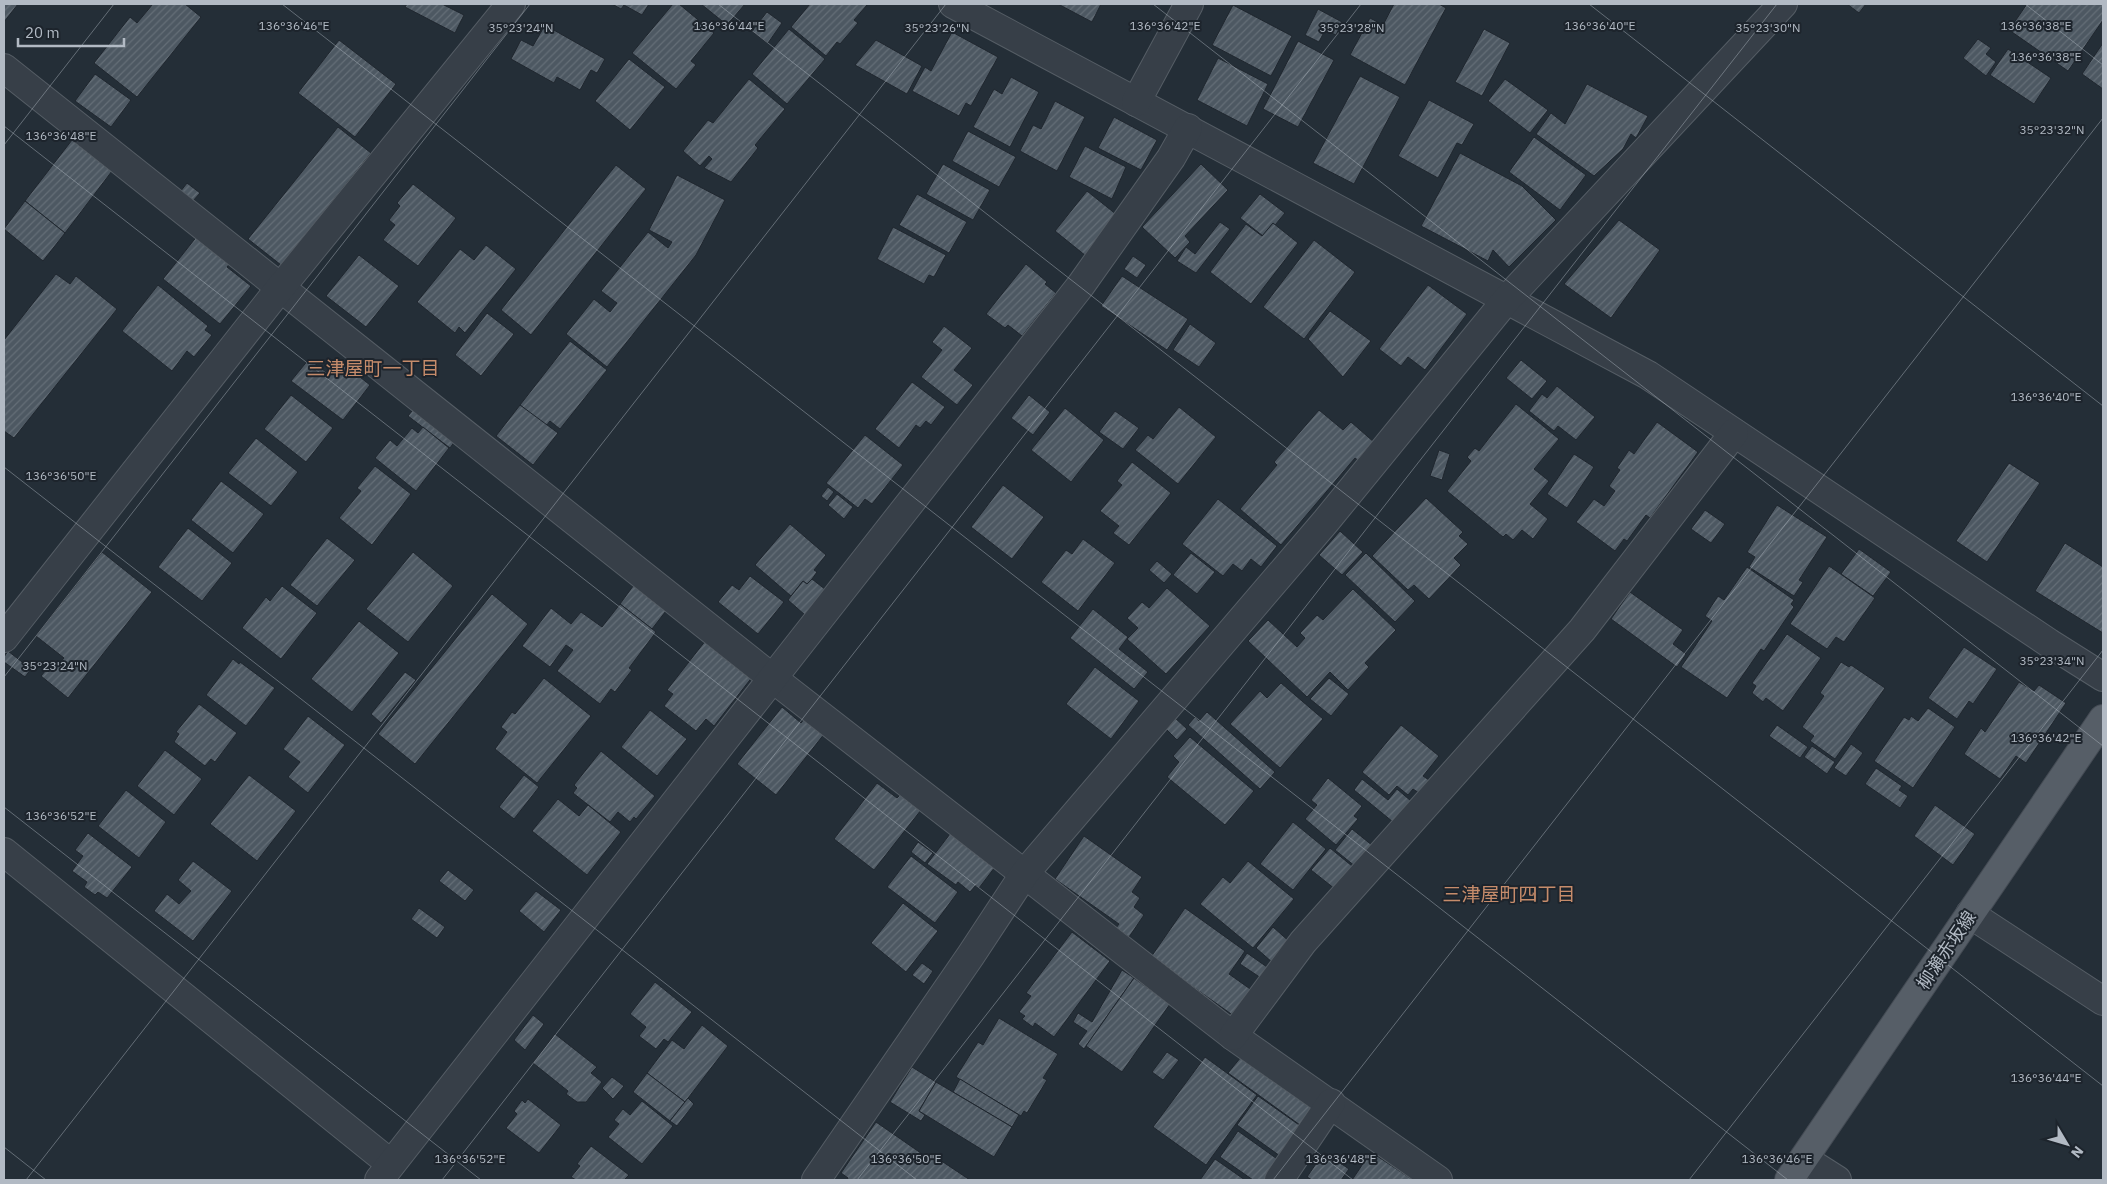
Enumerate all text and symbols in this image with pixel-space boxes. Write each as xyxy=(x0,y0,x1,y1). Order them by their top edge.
scale bar xyxy=(18,15,124,47)
text: 136°36'46"E xyxy=(259,18,329,33)
text: 136°36'44"E xyxy=(694,18,764,33)
text: 136°36'42"E xyxy=(1130,18,1200,33)
text: 136°36'40"E xyxy=(1565,18,1635,33)
text: 136°36'38"E xyxy=(2001,18,2071,33)
text: 35°23'24"N xyxy=(488,20,554,35)
text: 35°23'26"N xyxy=(904,20,970,35)
text: 35°23'28"N xyxy=(1319,20,1385,35)
text: 35°23'30"N xyxy=(1735,20,1801,35)
text: 20 m xyxy=(25,23,60,42)
text: 136°36'38"E xyxy=(2011,49,2081,64)
text: 35°23'32"N xyxy=(2019,122,2085,137)
text: 136°36'48"E xyxy=(26,128,96,143)
district label: 三津屋町一丁目 xyxy=(306,356,440,380)
text: 136°36'40"E xyxy=(2011,389,2081,404)
text: 136°36'50"E xyxy=(26,468,96,483)
text: 35°23'34"N xyxy=(2019,653,2085,668)
text: 35°23'24"N xyxy=(22,658,88,673)
text: 136°36'42"E xyxy=(2011,730,2081,745)
text: 136°36'52"E xyxy=(26,808,96,823)
district label: 三津屋町四丁目 xyxy=(1442,882,1576,906)
street label: 柳瀬赤坂線 xyxy=(1911,906,1981,994)
text: 136°36'44"E xyxy=(2011,1070,2081,1085)
north arrow xyxy=(2042,1119,2092,1169)
text: N xyxy=(2067,1142,2087,1162)
text: 136°36'52"E xyxy=(435,1151,505,1166)
text: 136°36'50"E xyxy=(871,1151,941,1166)
text: 136°36'48"E xyxy=(1306,1151,1376,1166)
text: 136°36'46"E xyxy=(1742,1151,1812,1166)

